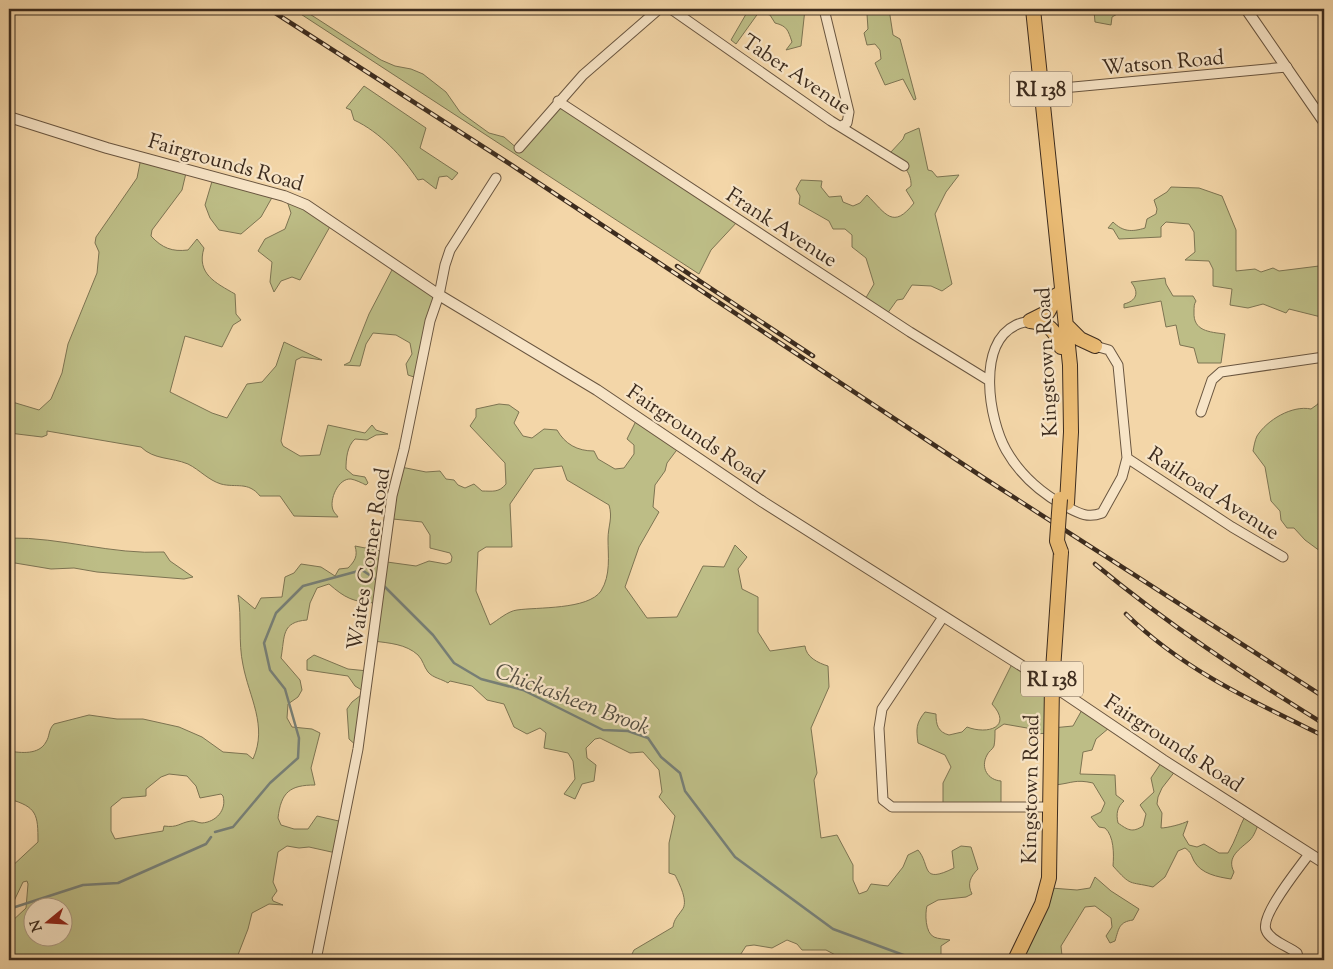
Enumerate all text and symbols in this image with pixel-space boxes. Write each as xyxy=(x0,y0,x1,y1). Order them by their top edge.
street label: Taber Avenue xyxy=(735,28,857,123)
street label: Watson Road xyxy=(1101,44,1226,84)
road number: RI 138 xyxy=(1010,72,1072,106)
street label: Fairgrounds Road xyxy=(144,127,307,200)
street label: Frank Avenue xyxy=(719,181,842,276)
street label: Kingstown Road xyxy=(1029,286,1067,437)
street label: Fairgrounds Road xyxy=(620,378,770,493)
street label: Railroad Avenue xyxy=(1141,441,1285,549)
street label: Waites Corner Road xyxy=(341,466,399,653)
water label: Chickasheen Brook xyxy=(490,657,654,745)
road number: RI 138 xyxy=(1021,662,1083,696)
street label: Fairgrounds Road xyxy=(1097,688,1248,801)
street label: Kingstown Road xyxy=(1016,714,1048,864)
north arrow xyxy=(22,896,72,946)
text: N xyxy=(26,917,49,934)

